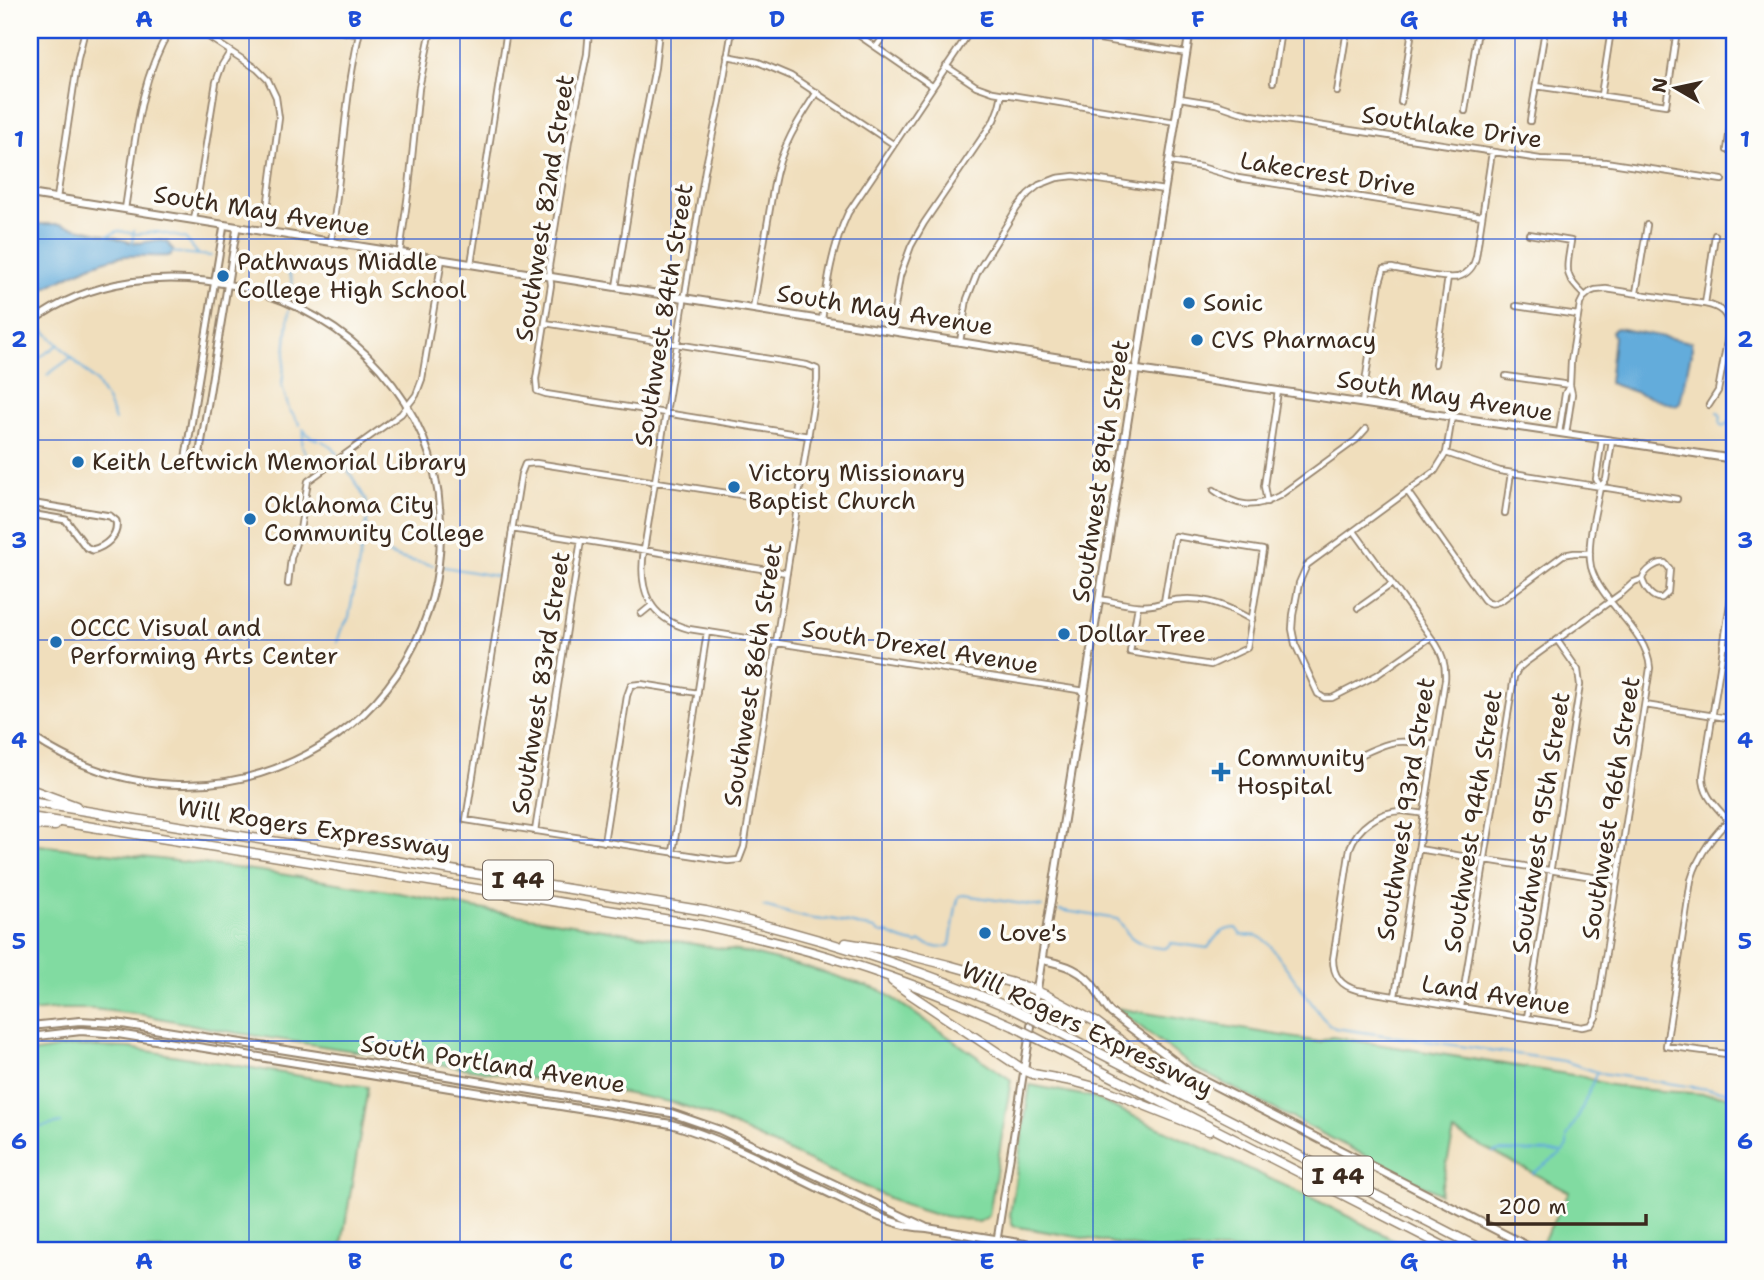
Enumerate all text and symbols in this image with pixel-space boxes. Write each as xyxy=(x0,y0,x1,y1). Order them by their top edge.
text: A xyxy=(135,4,153,34)
text: B xyxy=(348,4,362,34)
text: C xyxy=(559,4,573,34)
text: D xyxy=(769,4,785,34)
text: E xyxy=(979,4,995,34)
text: F xyxy=(1191,4,1205,34)
text: G xyxy=(1400,4,1419,34)
text: H xyxy=(1612,4,1628,34)
north arrow xyxy=(1642,52,1712,122)
street label: Southwest 82nd Street xyxy=(508,72,582,344)
text: N xyxy=(1646,76,1673,95)
street label: Southlake Drive xyxy=(1360,99,1544,155)
text: 1 xyxy=(14,124,24,154)
text: 1 xyxy=(1740,124,1750,154)
street label: Lakecrest Drive xyxy=(1238,144,1418,204)
street label: South May Avenue xyxy=(151,178,373,244)
street label: Southwest 84th Street xyxy=(627,181,701,449)
place label: Pathways Middle College High School xyxy=(237,246,467,306)
marker: Pathways Middle College High School xyxy=(215,268,231,284)
street label: South May Avenue xyxy=(774,277,996,343)
place label: Sonic xyxy=(1203,287,1263,319)
marker: Sonic xyxy=(1181,295,1197,311)
text: 2 xyxy=(11,324,27,354)
place label: CVS Pharmacy xyxy=(1211,324,1376,356)
text: 2 xyxy=(1737,324,1753,354)
marker: CVS Pharmacy xyxy=(1189,332,1205,348)
street label: Southwest 89th Street xyxy=(1064,337,1138,605)
street label: South May Avenue xyxy=(1334,363,1556,429)
place label: Keith Leftwich Memorial Library xyxy=(92,446,467,478)
marker: Keith Leftwich Memorial Library xyxy=(70,454,86,470)
place label: Victory Missionary Baptist Church xyxy=(748,457,965,517)
marker: Victory Missionary Baptist Church xyxy=(726,479,742,495)
place label: Oklahoma City Community College xyxy=(264,489,485,549)
marker: Oklahoma City Community College xyxy=(242,511,258,527)
text: 3 xyxy=(11,525,27,555)
text: 3 xyxy=(1737,525,1753,555)
street label: Southwest 86th Street xyxy=(716,541,790,809)
street label: Southwest 83rd Street xyxy=(504,549,578,817)
place label: OCCC Visual and Performing Arts Center xyxy=(70,612,338,672)
street label: South Drexel Avenue xyxy=(799,612,1041,682)
place label: Dollar Tree xyxy=(1078,618,1206,650)
marker: Dollar Tree xyxy=(1056,626,1072,642)
marker: OCCC Visual and Performing Arts Center xyxy=(48,634,64,650)
street label: Southwest 96th Street xyxy=(1574,674,1648,942)
street label: Southwest 93rd Street xyxy=(1369,675,1443,943)
street label: Southwest 94th Street xyxy=(1436,687,1510,955)
street label: Southwest 95th Street xyxy=(1504,690,1578,956)
text: 4 xyxy=(11,725,27,755)
text: 4 xyxy=(1737,725,1753,755)
place label: Community Hospital xyxy=(1237,742,1365,802)
marker: Community Hospital xyxy=(1211,762,1231,782)
street label: Will Rogers Expressway xyxy=(175,791,453,865)
road number: I 44 xyxy=(483,860,553,900)
place label: Love's xyxy=(999,917,1067,949)
marker: Love's xyxy=(977,925,993,941)
text: 5 xyxy=(12,926,26,956)
text: 5 xyxy=(1738,926,1752,956)
street label: Will Rogers Expressway xyxy=(956,954,1218,1104)
street label: Land Avenue xyxy=(1419,967,1573,1023)
street label: South Portland Avenue xyxy=(358,1027,628,1101)
text: 6 xyxy=(11,1126,27,1156)
text: 6 xyxy=(1737,1126,1753,1156)
road number: I 44 xyxy=(1303,1156,1373,1196)
scale bar xyxy=(1488,1182,1645,1226)
text: 200 m xyxy=(1498,1193,1567,1221)
text: A xyxy=(135,1246,153,1276)
text: B xyxy=(348,1246,362,1276)
text: C xyxy=(559,1246,573,1276)
text: D xyxy=(769,1246,785,1276)
text: E xyxy=(979,1246,995,1276)
text: F xyxy=(1191,1246,1205,1276)
text: G xyxy=(1400,1246,1419,1276)
text: H xyxy=(1612,1246,1628,1276)

